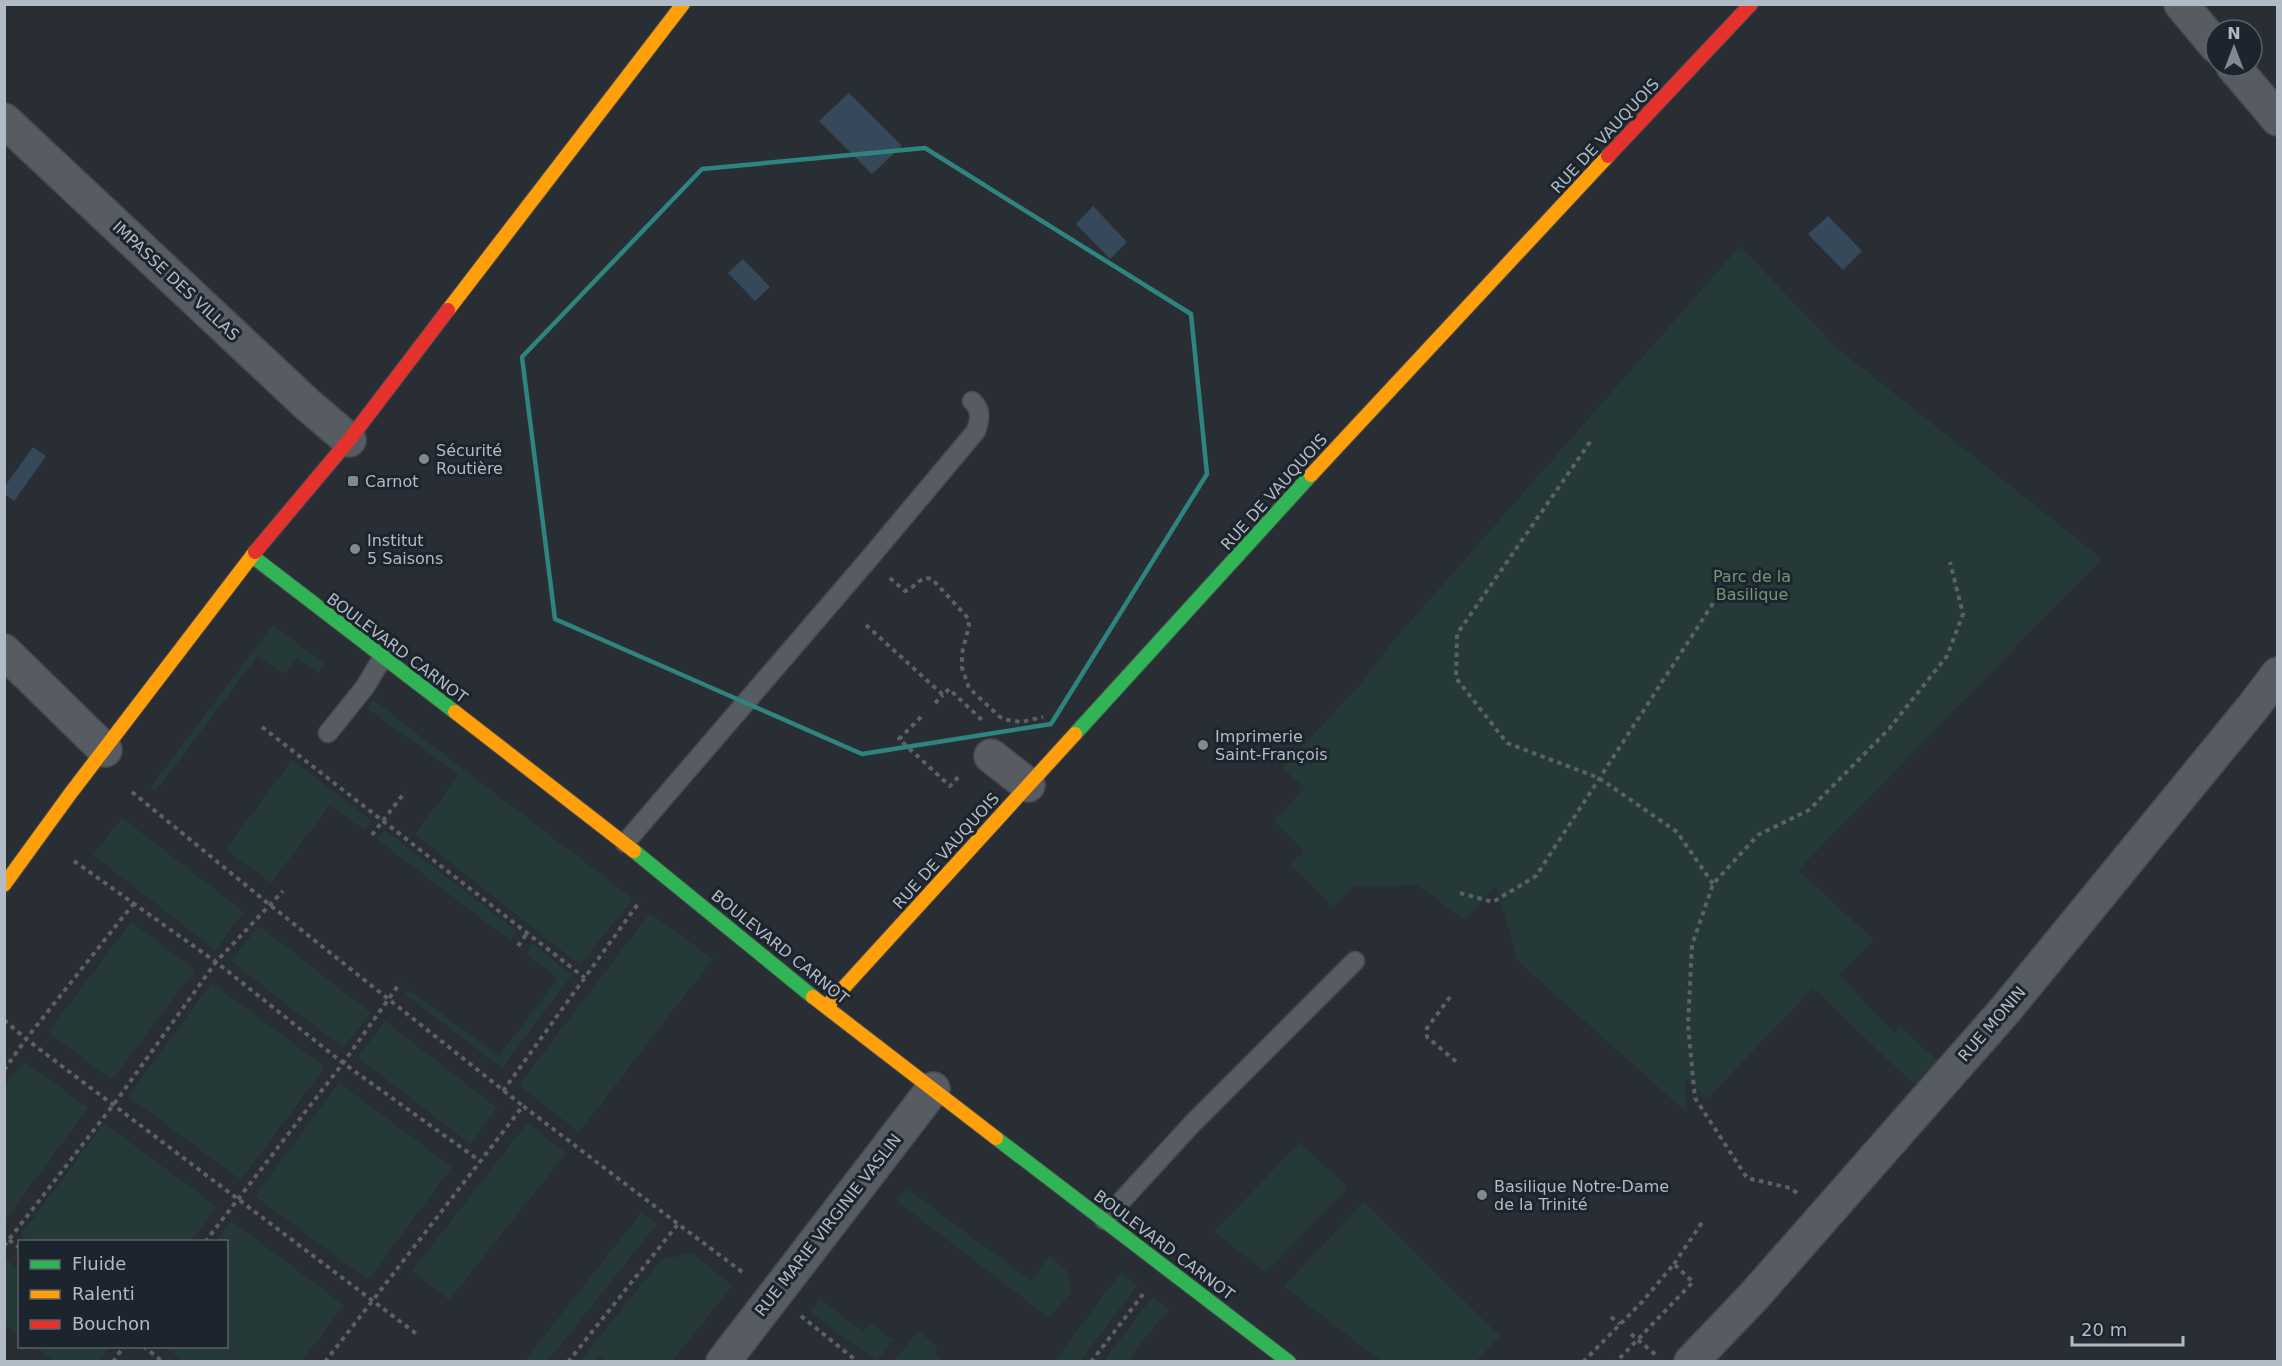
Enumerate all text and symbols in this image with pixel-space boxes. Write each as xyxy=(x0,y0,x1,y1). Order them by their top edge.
north arrow xyxy=(2204,18,2264,78)
text: N xyxy=(2227,24,2241,43)
street label: RUE DE VAUQUOIS xyxy=(1547,75,1663,197)
street label: IMPASSE DES VILLAS xyxy=(109,217,243,345)
street label: RUE DE VAUQUOIS xyxy=(1217,430,1331,554)
place label: Sécurité Routière xyxy=(436,441,503,478)
marker: Sécurité Routière xyxy=(417,452,431,466)
place label: Carnot xyxy=(365,472,418,491)
marker: Carnot xyxy=(346,474,360,488)
place label: Institut 5 Saisons xyxy=(367,531,443,568)
marker: Institut 5 Saisons xyxy=(348,542,362,556)
park label: Parc de la Basilique xyxy=(1713,567,1791,604)
street label: BOULEVARD CARNOT xyxy=(323,589,471,707)
place label: Imprimerie Saint-François xyxy=(1215,727,1328,764)
marker: Imprimerie Saint-François xyxy=(1196,738,1210,752)
street label: RUE DE VAUQUOIS xyxy=(889,789,1003,913)
street label: BOULEVARD CARNOT xyxy=(708,886,853,1008)
street label: RUE MONIN xyxy=(1954,983,2030,1065)
street label: RUE MARIE VIRGINIE VASLIN xyxy=(751,1130,905,1320)
place label: Basilique Notre-Dame de la Trinité xyxy=(1494,1177,1669,1214)
street label: BOULEVARD CARNOT xyxy=(1090,1186,1238,1304)
marker: Basilique Notre-Dame de la Trinité xyxy=(1475,1188,1489,1202)
legend xyxy=(18,1240,228,1348)
text: Fluide xyxy=(72,1253,126,1274)
text: Ralenti xyxy=(72,1283,135,1304)
scale bar xyxy=(2072,1309,2183,1347)
text: Bouchon xyxy=(72,1313,151,1334)
text: 20 m xyxy=(2081,1319,2127,1340)

